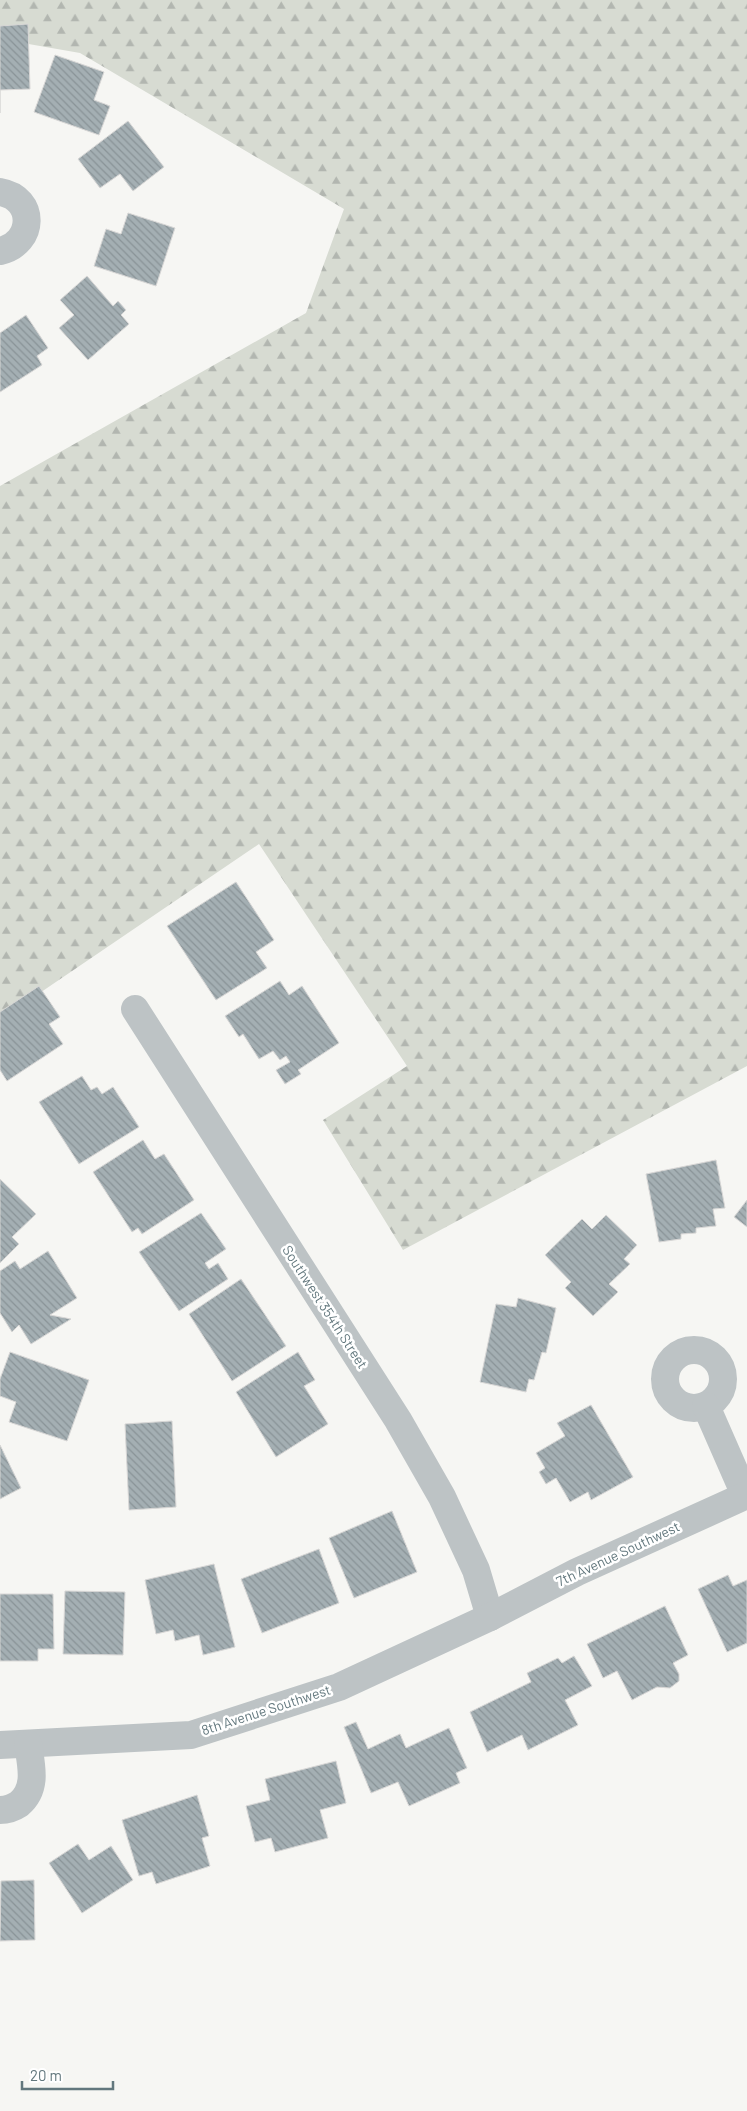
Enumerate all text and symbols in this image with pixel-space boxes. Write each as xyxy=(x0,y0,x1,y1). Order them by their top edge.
street label: Southwest 354th Street xyxy=(279,1242,372,1371)
street label: 7th Avenue Southwest xyxy=(553,1517,682,1590)
street label: 8th Avenue Southwest xyxy=(199,1681,333,1738)
scale bar xyxy=(22,2058,114,2090)
text: 20 m xyxy=(30,2066,62,2084)

